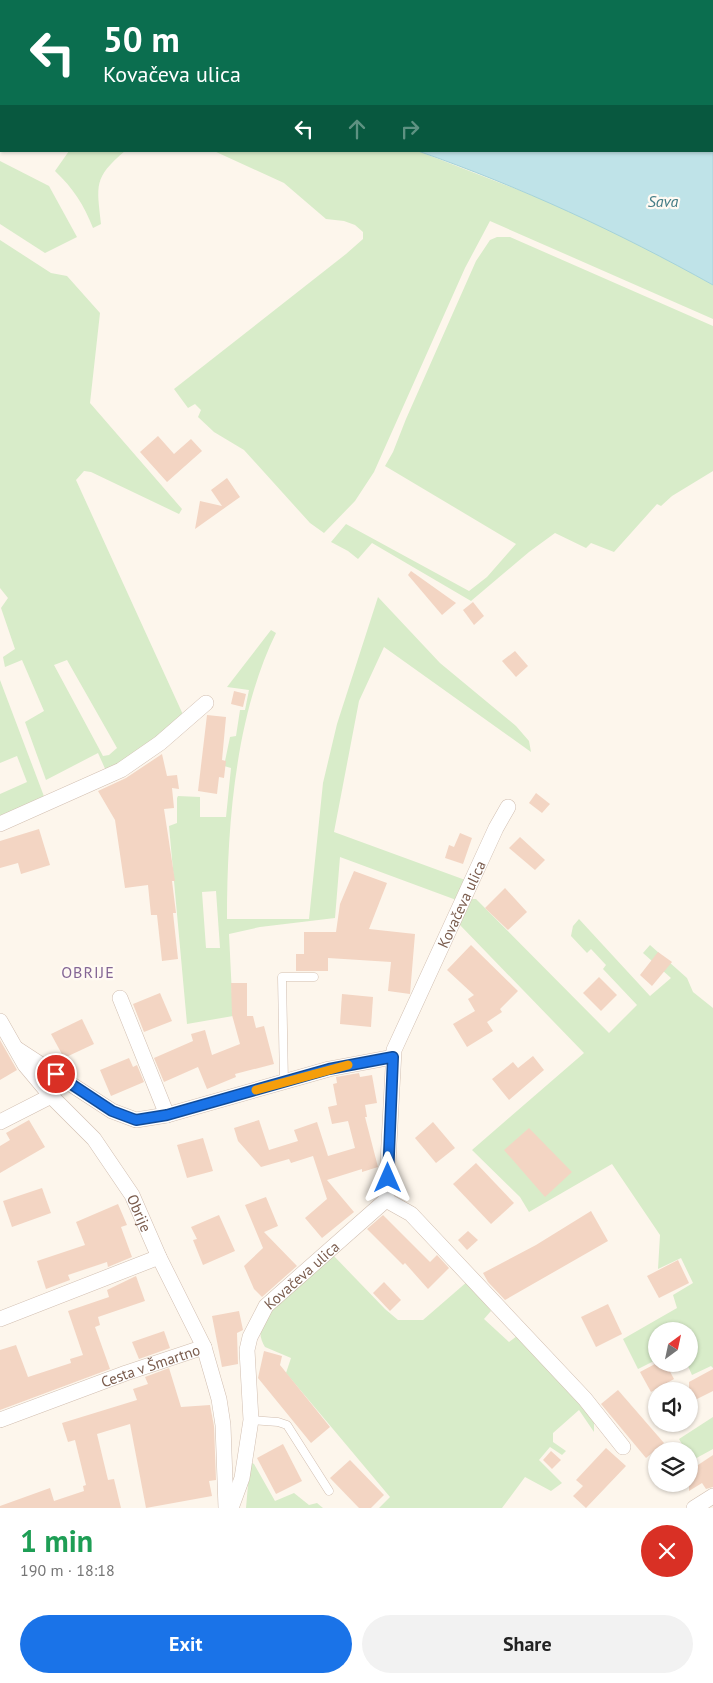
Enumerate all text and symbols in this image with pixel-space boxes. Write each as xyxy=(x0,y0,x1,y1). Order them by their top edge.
text: 50 m xyxy=(103,16,180,62)
icon: left xyxy=(20,20,85,85)
text: Kovačeva ulica xyxy=(103,60,241,88)
icon: left xyxy=(290,115,318,143)
icon: ahead xyxy=(343,115,371,143)
icon: right xyxy=(396,115,424,143)
water label: Sava xyxy=(648,191,678,211)
street label: Kovačeva ulica xyxy=(433,857,489,951)
district label: OBRIJE xyxy=(61,962,115,982)
pin xyxy=(35,1053,77,1095)
icon: arrive xyxy=(42,1060,70,1088)
position arrow xyxy=(361,1151,413,1203)
street label: Obrije xyxy=(123,1191,156,1235)
street label: Kovačeva ulica xyxy=(260,1237,343,1313)
north arrow xyxy=(648,1322,698,1372)
map controls xyxy=(648,1322,698,1492)
street label: Cesta v Šmartno xyxy=(98,1340,202,1391)
button: sound xyxy=(648,1382,698,1432)
button: layers xyxy=(648,1442,698,1492)
text: 1 min xyxy=(20,1521,93,1560)
button: close xyxy=(641,1525,693,1577)
text: 190 m · 18:18 xyxy=(20,1560,115,1580)
button: Exit xyxy=(20,1615,352,1673)
button: Share xyxy=(362,1615,693,1673)

